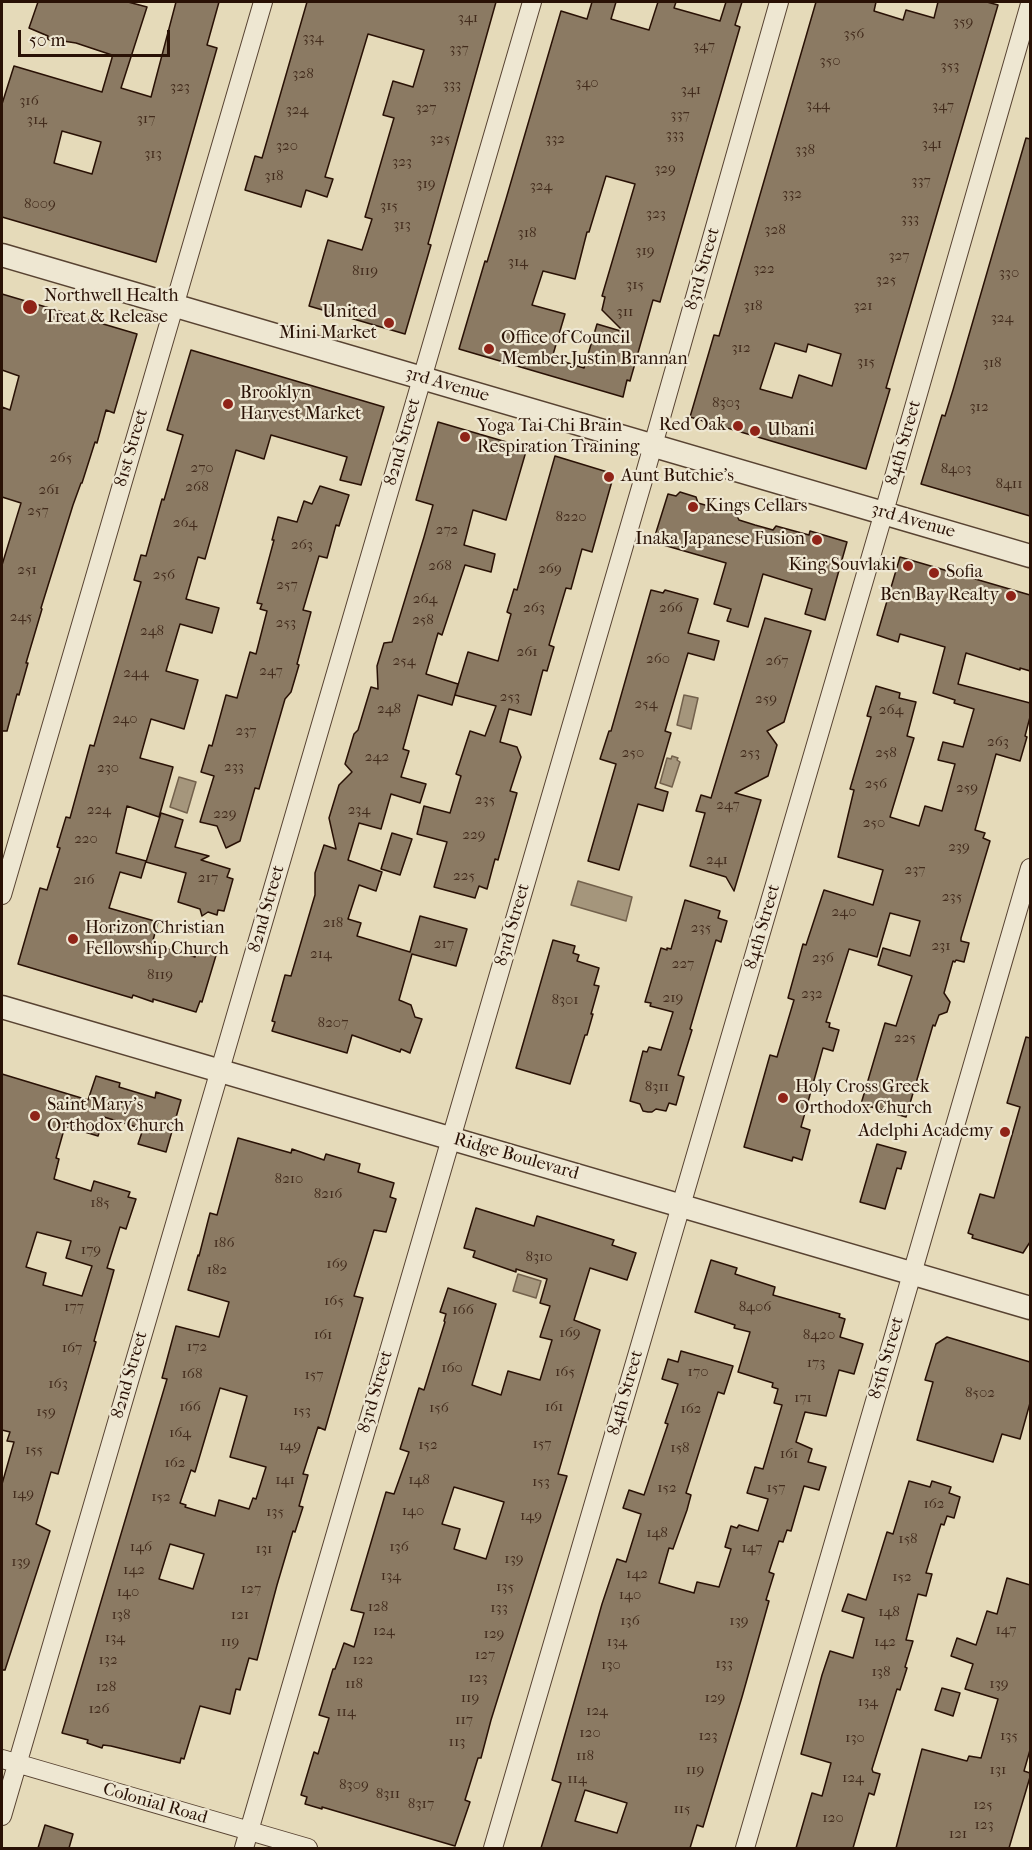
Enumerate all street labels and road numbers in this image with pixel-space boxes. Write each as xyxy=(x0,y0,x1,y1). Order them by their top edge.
street label: 83rd Street xyxy=(681,225,725,313)
street label: 3rd Avenue xyxy=(402,363,492,407)
street label: 82nd Street xyxy=(380,396,426,488)
street label: 84th Street xyxy=(882,398,926,488)
street label: 81st Street xyxy=(111,407,153,489)
street label: 3rd Avenue xyxy=(868,499,958,543)
street label: 82nd Street xyxy=(244,863,290,955)
street label: 83rd Street xyxy=(491,881,535,969)
street label: 84th Street xyxy=(741,882,785,972)
street label: Ridge Boulevard xyxy=(451,1129,581,1185)
street label: 85th Street xyxy=(865,1314,909,1402)
street label: 82nd Street xyxy=(107,1329,153,1421)
street label: 83rd Street xyxy=(354,1348,398,1436)
street label: 84th Street xyxy=(604,1348,648,1438)
street label: Colonial Road xyxy=(100,1779,210,1829)

